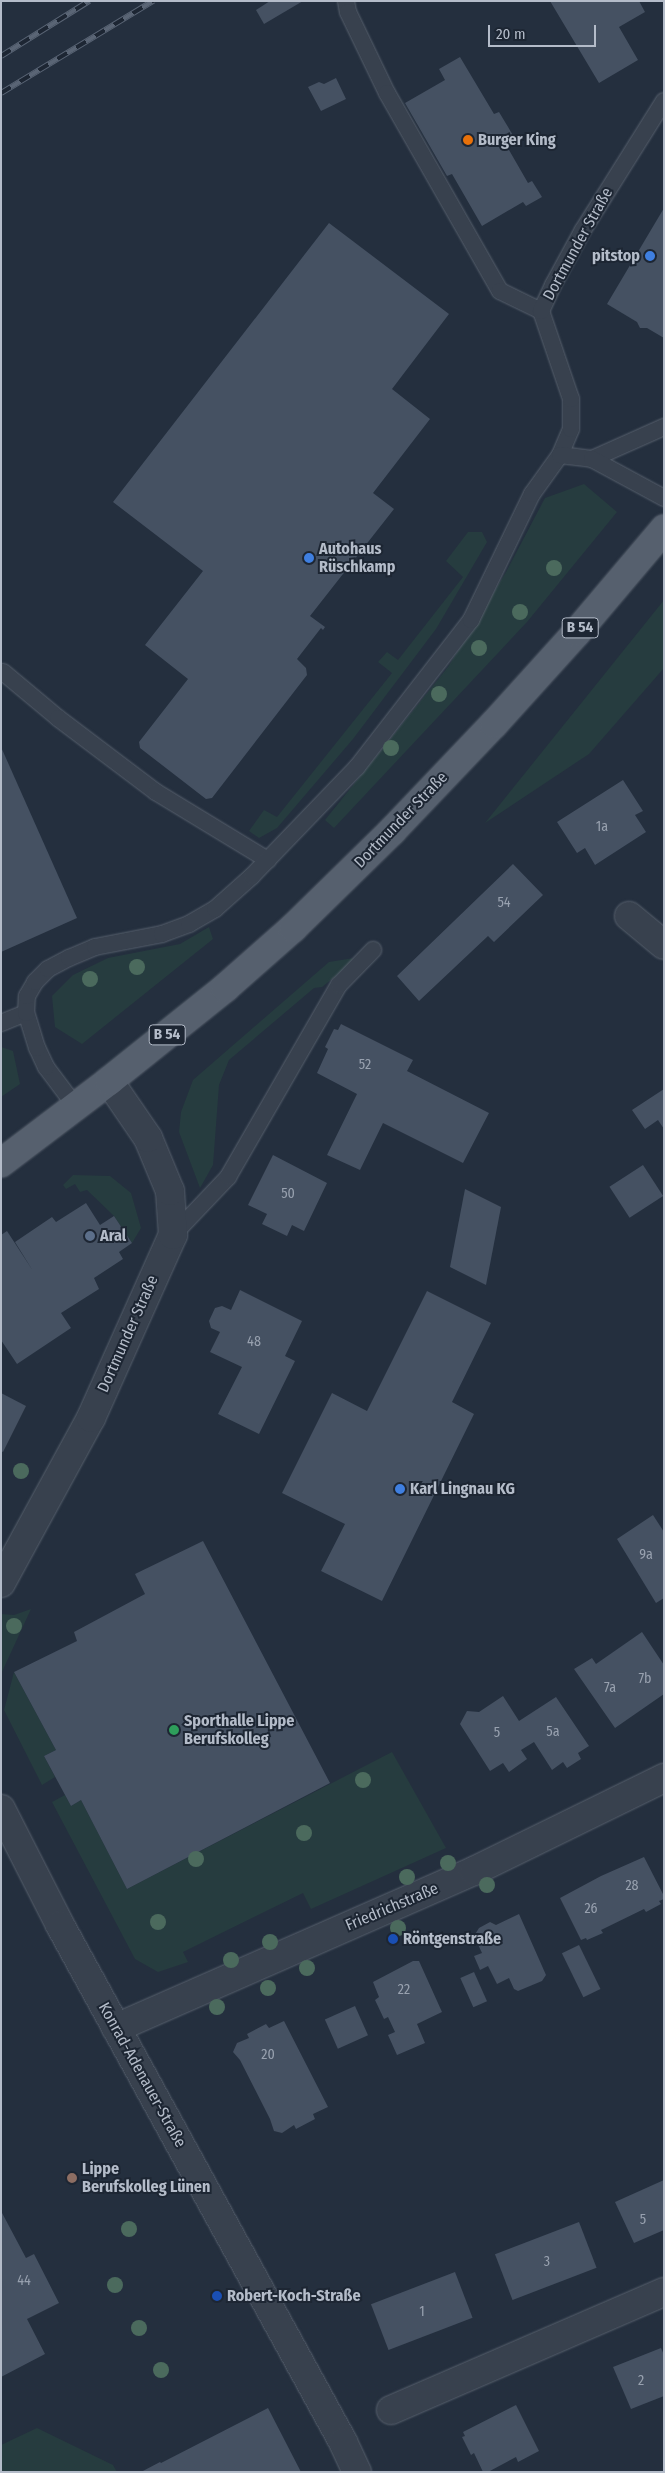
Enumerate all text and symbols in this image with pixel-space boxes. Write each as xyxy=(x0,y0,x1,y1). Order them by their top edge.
scale bar xyxy=(490,15,598,47)
text: 20 m xyxy=(496,25,526,43)
place label: Burger King xyxy=(478,130,556,150)
marker: Burger King xyxy=(462,134,474,146)
street label: Dortmunder Straße xyxy=(539,184,617,304)
place label: pitstop xyxy=(592,246,640,266)
marker: pitstop xyxy=(644,250,656,262)
place label: Autohaus Rüschkamp xyxy=(319,539,395,577)
marker: Autohaus Rüschkamp xyxy=(303,552,315,564)
road number: B 54 xyxy=(561,616,599,640)
street label: Dortmunder Straße xyxy=(350,768,452,872)
house number: 1a xyxy=(596,819,608,835)
house number: 54 xyxy=(497,895,511,911)
road number: B 54 xyxy=(148,1022,186,1048)
house number: 52 xyxy=(359,1057,371,1073)
house number: 50 xyxy=(281,1186,295,1202)
place label: Aral xyxy=(100,1226,126,1246)
marker: Aral xyxy=(84,1230,96,1242)
street label: Dortmunder Straße xyxy=(94,1273,162,1395)
house number: 48 xyxy=(247,1334,261,1350)
place label: Karl Lingnau KG xyxy=(410,1479,515,1499)
marker: Karl Lingnau KG xyxy=(394,1483,406,1495)
house number: 9a xyxy=(639,1547,653,1563)
house number: 7b xyxy=(638,1671,652,1687)
house number: 7a xyxy=(604,1680,616,1696)
place label: Sporthalle Lippe Berufskolleg xyxy=(184,1711,294,1749)
marker: Sporthalle Lippe Berufskolleg xyxy=(168,1724,180,1736)
house number: 5a xyxy=(546,1724,560,1740)
house number: 5 xyxy=(494,1725,500,1741)
house number: 28 xyxy=(625,1878,639,1894)
street label: Friedrichstraße xyxy=(343,1879,441,1935)
house number: 26 xyxy=(584,1901,598,1917)
place label: Röntgenstraße xyxy=(403,1929,501,1949)
marker: Röntgenstraße xyxy=(387,1933,399,1945)
house number: 22 xyxy=(398,1982,410,1998)
street label: Konrad-Adenauer-Straße xyxy=(94,1999,190,2151)
house number: 20 xyxy=(261,2047,275,2063)
place label: Lippe Berufskolleg Lünen xyxy=(82,2159,210,2197)
marker: Lippe Berufskolleg Lünen xyxy=(66,2172,78,2184)
house number: 5 xyxy=(640,2212,646,2228)
house number: 3 xyxy=(544,2254,550,2270)
house number: 44 xyxy=(17,2273,31,2289)
place label: Robert-Koch-Straße xyxy=(227,2286,360,2306)
marker: Robert-Koch-Straße xyxy=(211,2290,223,2302)
house number: 1 xyxy=(419,2304,425,2320)
house number: 2 xyxy=(638,2373,644,2389)

